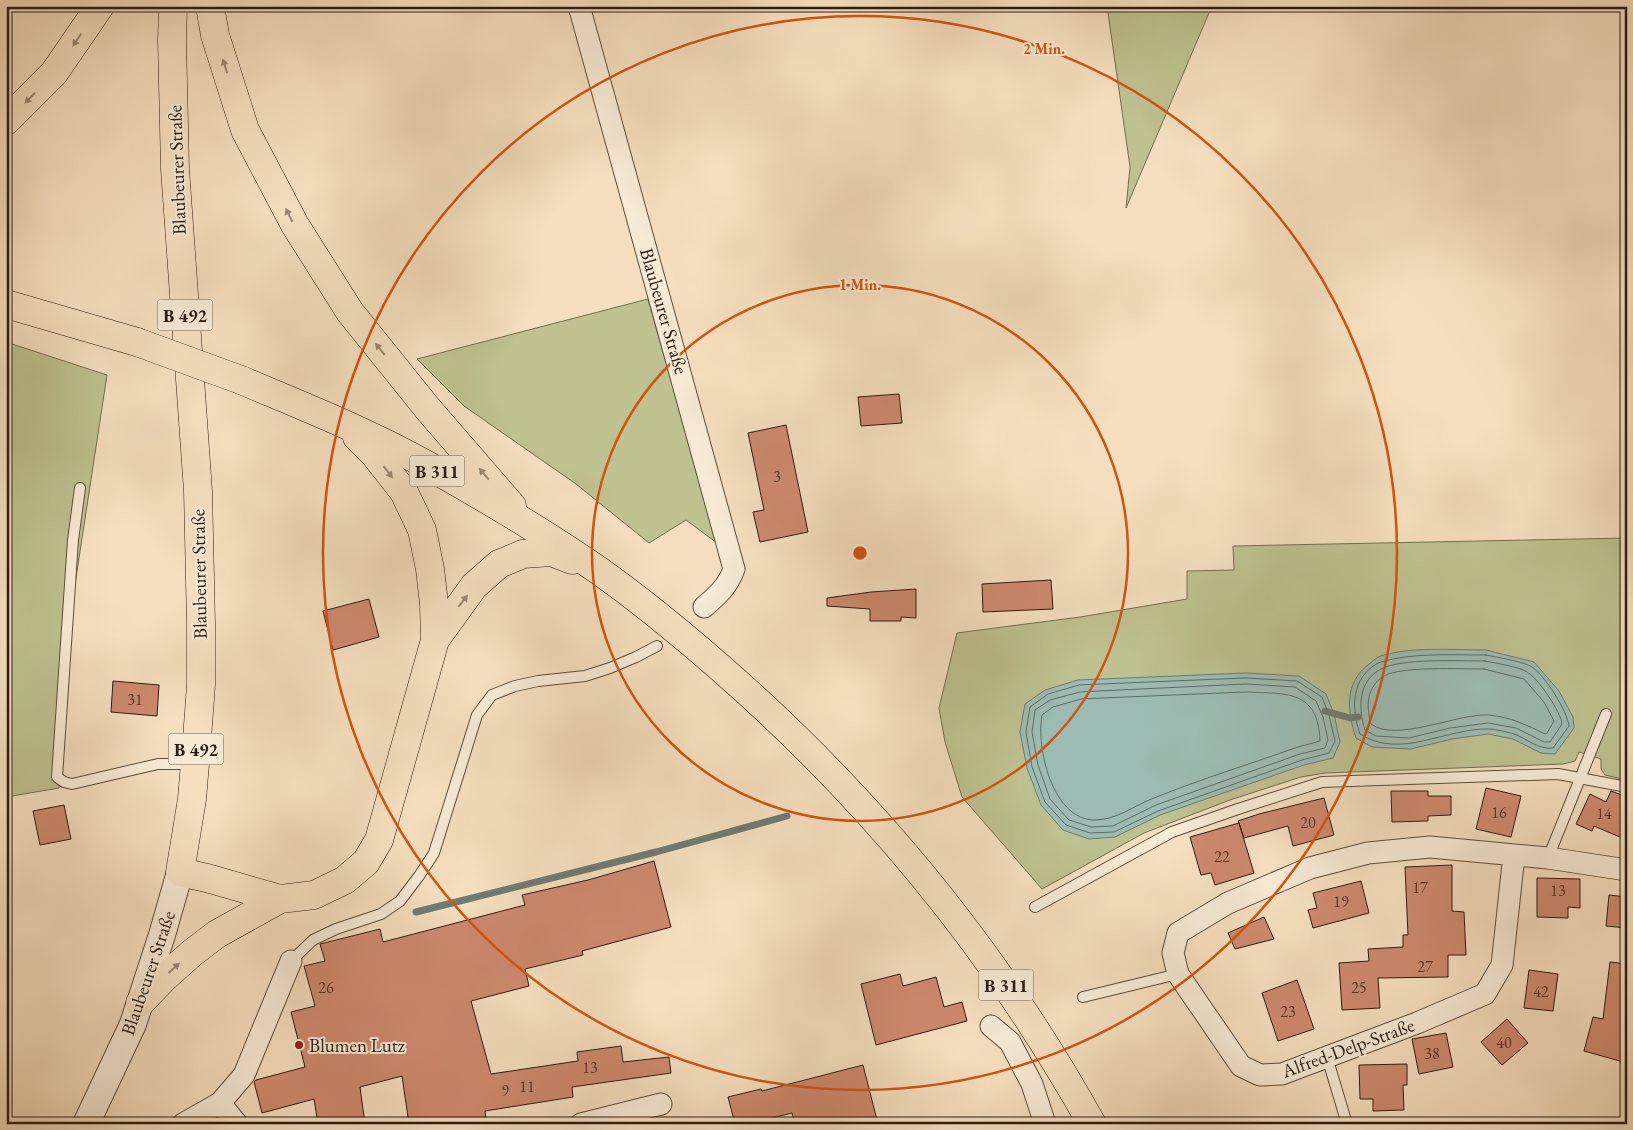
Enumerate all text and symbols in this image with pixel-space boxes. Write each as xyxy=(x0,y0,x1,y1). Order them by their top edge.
one-way arrow xyxy=(72,33,82,47)
text: 2 Min. xyxy=(1023,39,1065,58)
one-way arrow xyxy=(221,59,229,74)
one-way arrow xyxy=(24,91,36,103)
street label: Blaubeurer Straße xyxy=(162,105,192,235)
one-way arrow xyxy=(285,208,293,222)
street label: Blaubeurer Straße xyxy=(634,245,694,377)
text: 1 Min. xyxy=(839,275,881,294)
road number: B 492 xyxy=(158,300,212,330)
one-way arrow xyxy=(375,343,386,356)
road number: B 311 xyxy=(410,456,464,486)
one-way arrow xyxy=(383,465,394,478)
house number: 3 xyxy=(773,466,781,487)
one-way arrow xyxy=(479,468,490,481)
street label: Blaubeurer Straße xyxy=(185,509,213,639)
centre of rings xyxy=(851,544,869,562)
one-way arrow xyxy=(458,594,469,607)
house number: 31 xyxy=(127,689,143,710)
road number: B 492 xyxy=(168,734,224,764)
house number: 16 xyxy=(1491,802,1507,823)
house number: 14 xyxy=(1596,803,1612,824)
house number: 20 xyxy=(1300,812,1316,833)
house number: 22 xyxy=(1214,846,1230,867)
house number: 17 xyxy=(1412,877,1428,898)
house number: 13 xyxy=(1550,880,1566,901)
house number: 19 xyxy=(1333,891,1349,912)
street label: Blaubeurer Straße xyxy=(115,907,181,1039)
house number: 27 xyxy=(1417,956,1433,977)
one-way arrow xyxy=(168,962,180,974)
road number: B 311 xyxy=(978,970,1034,1000)
house number: 26 xyxy=(318,977,334,998)
house number: 25 xyxy=(1351,977,1367,998)
house number: 42 xyxy=(1533,981,1549,1002)
house number: 23 xyxy=(1280,1001,1296,1022)
street label: Alfred-Delp-Straße xyxy=(1277,1012,1418,1084)
house number: 40 xyxy=(1496,1032,1512,1053)
place label: Blumen Lutz xyxy=(309,1033,406,1058)
marker: Blumen Lutz xyxy=(293,1039,305,1051)
house number: 38 xyxy=(1424,1043,1440,1064)
house number: 13 xyxy=(582,1057,598,1078)
house number: 11 xyxy=(519,1076,535,1097)
house number: 9 xyxy=(501,1080,509,1101)

